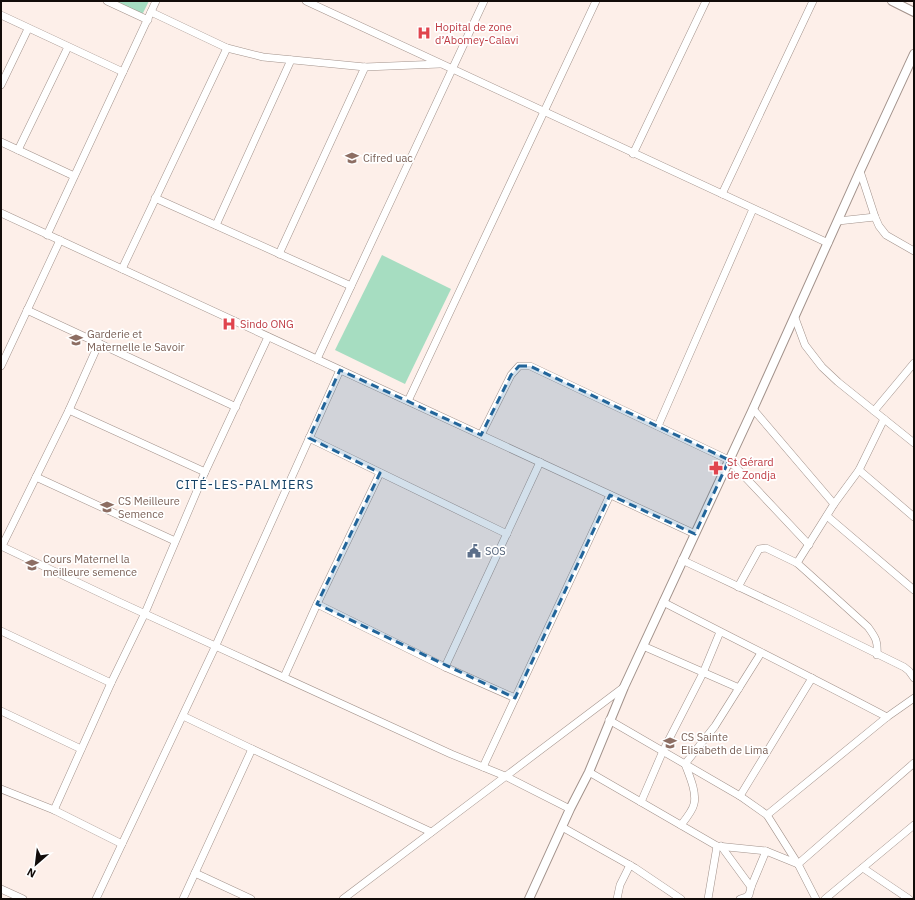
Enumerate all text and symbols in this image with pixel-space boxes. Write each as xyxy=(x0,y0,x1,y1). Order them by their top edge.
place label: Hopital de zone d’Abomey-Calavi xyxy=(435,20,518,47)
hospital icon: Hopital de zone d’Abomey-Calavi xyxy=(416,25,432,41)
school or university icon: Cifred uac xyxy=(344,150,360,166)
place label: Cifred uac xyxy=(363,151,413,165)
hospital icon: Sindo ONG xyxy=(221,316,237,332)
place label: Sindo ONG xyxy=(240,317,294,331)
place label: Garderie et Maternelle le Savoir xyxy=(87,327,185,354)
school or university icon: Garderie et Maternelle le Savoir xyxy=(68,332,84,348)
place label: St Gérard de Zondja xyxy=(727,455,776,482)
pharmacy icon: St Gérard de Zondja xyxy=(708,460,724,476)
district label: CITÉ-LES-PALMIERS xyxy=(176,476,314,493)
place label: CS Meilleure Semence xyxy=(118,494,180,521)
school or university icon: CS Meilleure Semence xyxy=(99,499,115,515)
public building icon: SOS xyxy=(466,543,482,559)
place label: SOS xyxy=(485,544,506,558)
place label: Cours Maternel la meilleure semence xyxy=(43,552,137,579)
school or university icon: Cours Maternel la meilleure semence xyxy=(24,557,40,573)
place label: CS Sainte Elisabeth de Lima xyxy=(681,730,768,757)
school or university icon: CS Sainte Elisabeth de Lima xyxy=(662,735,678,751)
north arrow xyxy=(16,844,56,884)
text: N xyxy=(24,865,38,881)

